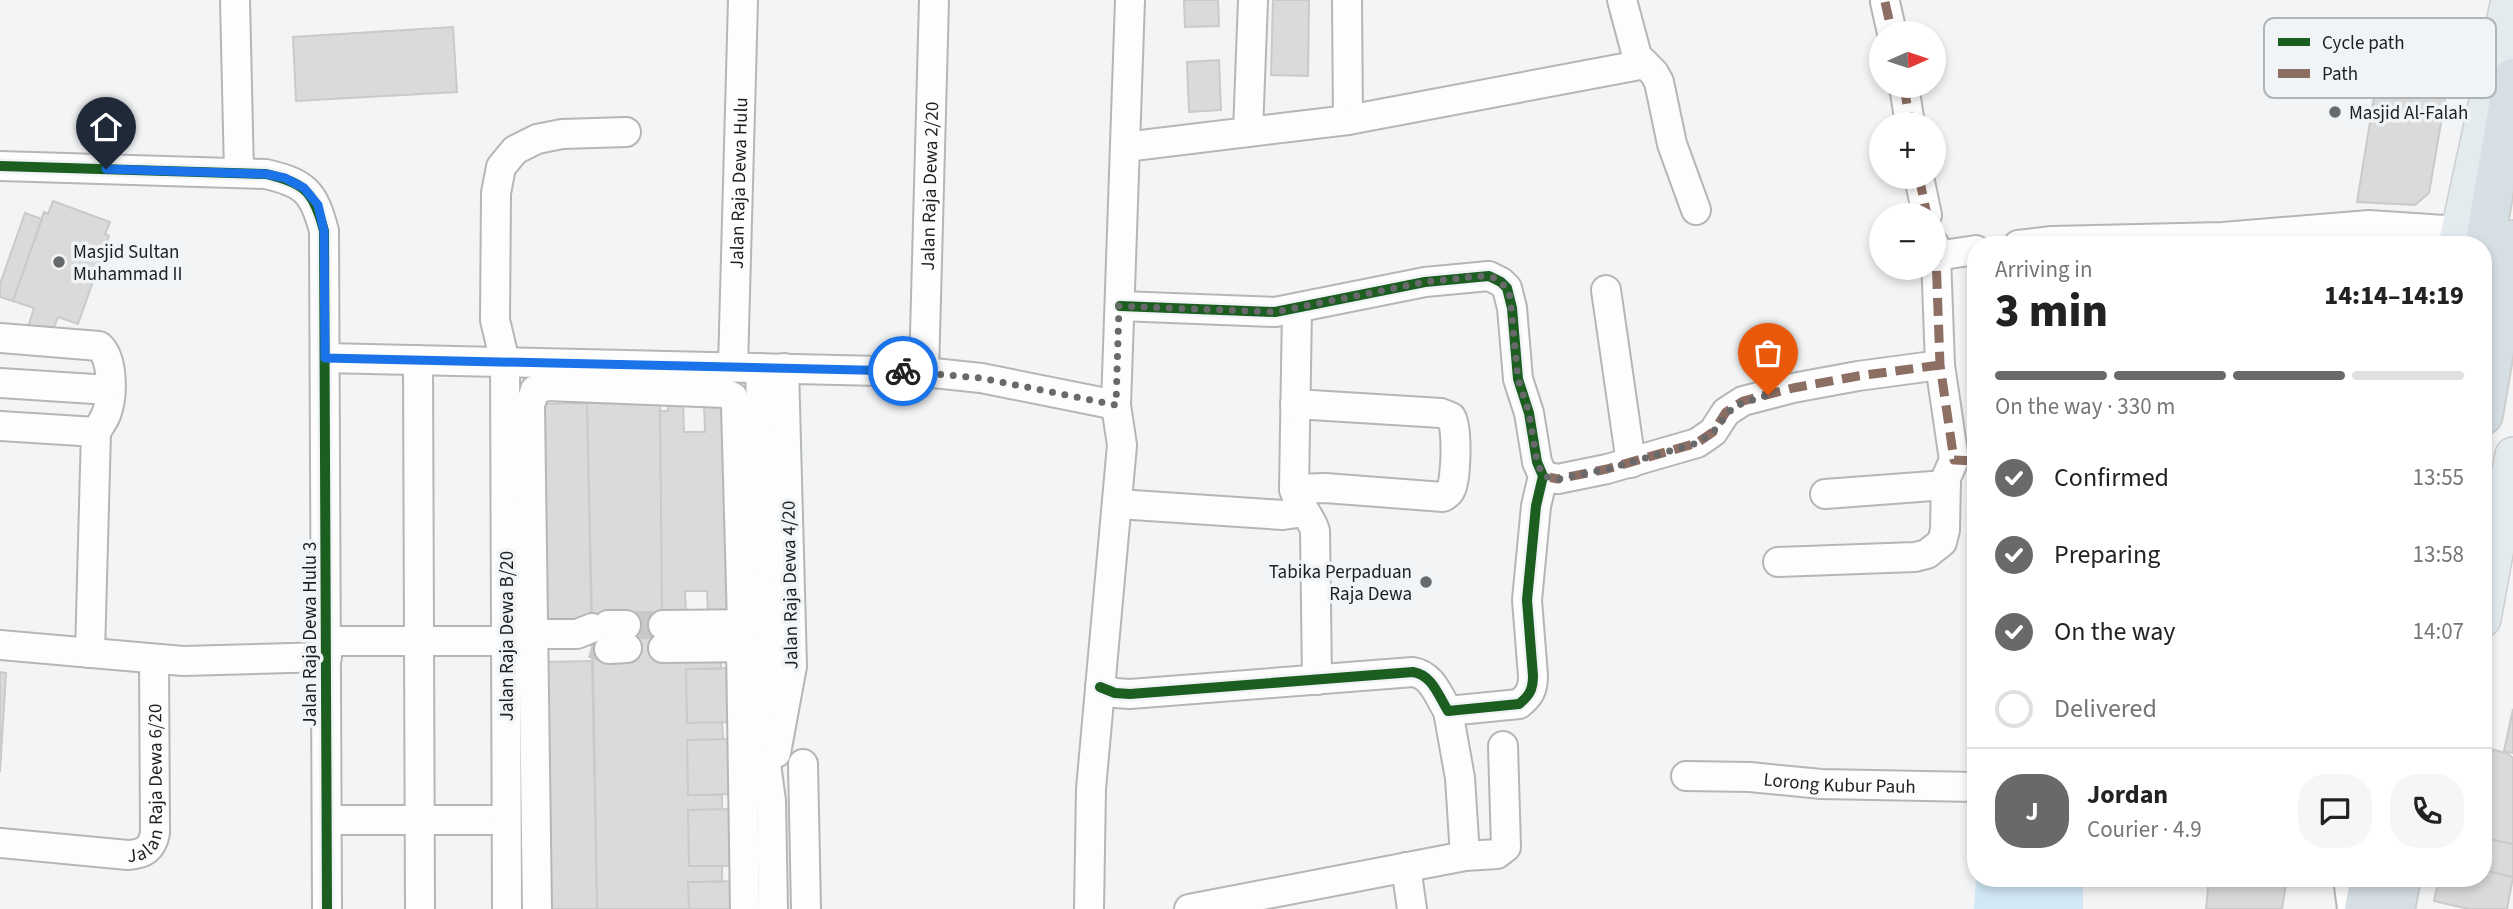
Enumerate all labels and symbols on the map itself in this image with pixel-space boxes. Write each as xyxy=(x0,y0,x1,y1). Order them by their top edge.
legend xyxy=(2264,18,2496,98)
north arrow xyxy=(1869,21,1946,98)
text: Cycle path xyxy=(2322,30,2404,57)
text: Path xyxy=(2322,61,2358,88)
pin xyxy=(76,97,136,169)
street label: Jalan Raja Dewa Hulu xyxy=(724,97,755,269)
place label: Masjid Al-Falah xyxy=(2349,100,2468,127)
street label: Jalan Raja Dewa 2/20 xyxy=(915,101,946,271)
marker: Masjid Al-Falah xyxy=(2327,104,2343,120)
place label: Masjid Sultan Muhammad II xyxy=(73,239,182,288)
marker: Masjid Sultan Muhammad II xyxy=(51,254,67,270)
pin xyxy=(1738,323,1798,395)
courier xyxy=(868,336,938,406)
street label: Jalan Raja Dewa 4/20 xyxy=(776,500,805,670)
street label: Jalan Raja Dewa Hulu 3 xyxy=(297,542,324,726)
street label: Jalan Raja Dewa B/20 xyxy=(494,551,521,721)
place label: Tabika Perpaduan Raja Dewa xyxy=(1269,559,1412,608)
marker: Tabika Perpaduan Raja Dewa xyxy=(1418,574,1434,590)
street label: Jalan Raja Dewa 6/20 xyxy=(126,704,171,870)
street label: Lorong Kubur Pauh xyxy=(1762,766,1916,801)

